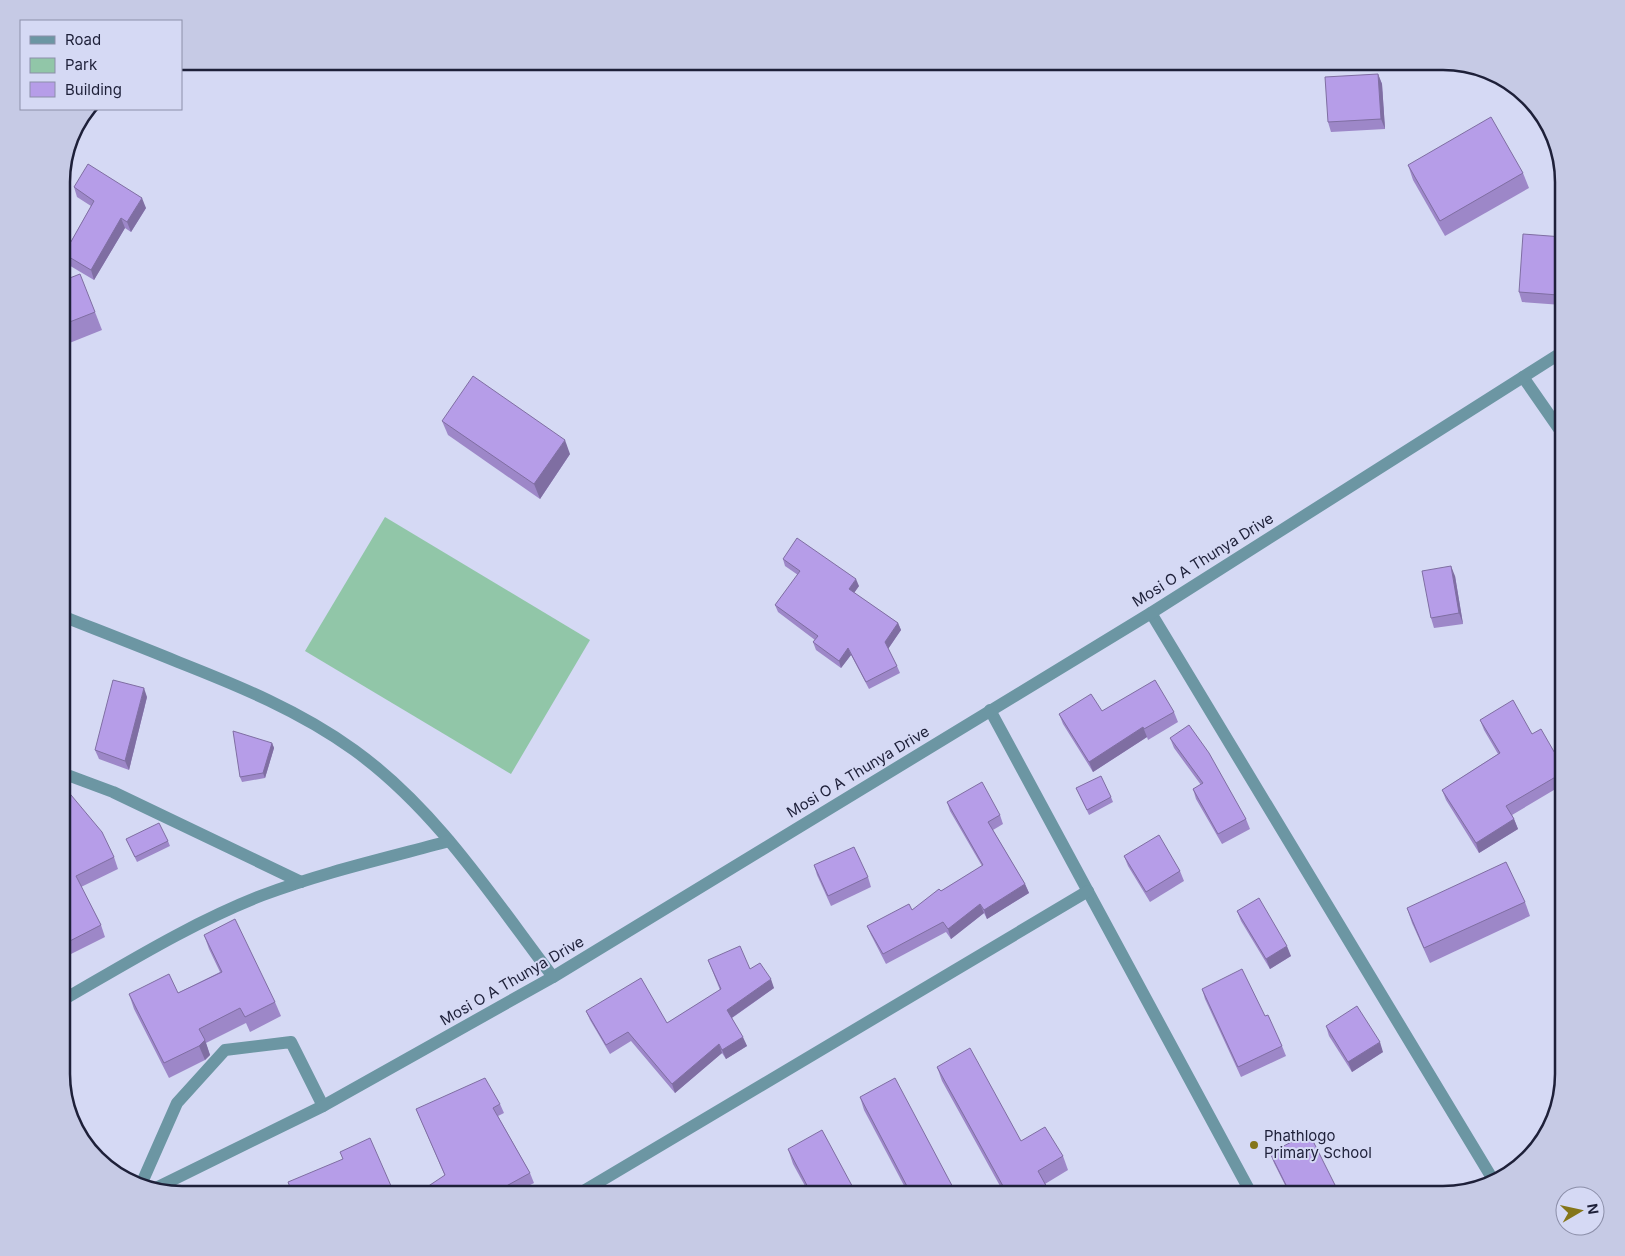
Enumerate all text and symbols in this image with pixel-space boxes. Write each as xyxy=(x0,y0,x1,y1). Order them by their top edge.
legend xyxy=(20,20,182,110)
text: Road xyxy=(65,30,101,49)
text: Park xyxy=(65,55,98,74)
text: Building xyxy=(65,80,122,99)
street label: Mosi O A Thunya Drive xyxy=(1129,508,1277,611)
street label: Mosi O A Thunya Drive xyxy=(783,721,932,822)
street label: Mosi O A Thunya Drive xyxy=(436,932,587,1030)
place label: Phathlogo Primary School xyxy=(1264,1126,1372,1162)
marker: Phathlogo Primary School xyxy=(1248,1139,1260,1151)
north arrow xyxy=(1555,1186,1605,1236)
text: N xyxy=(1584,1202,1603,1215)

